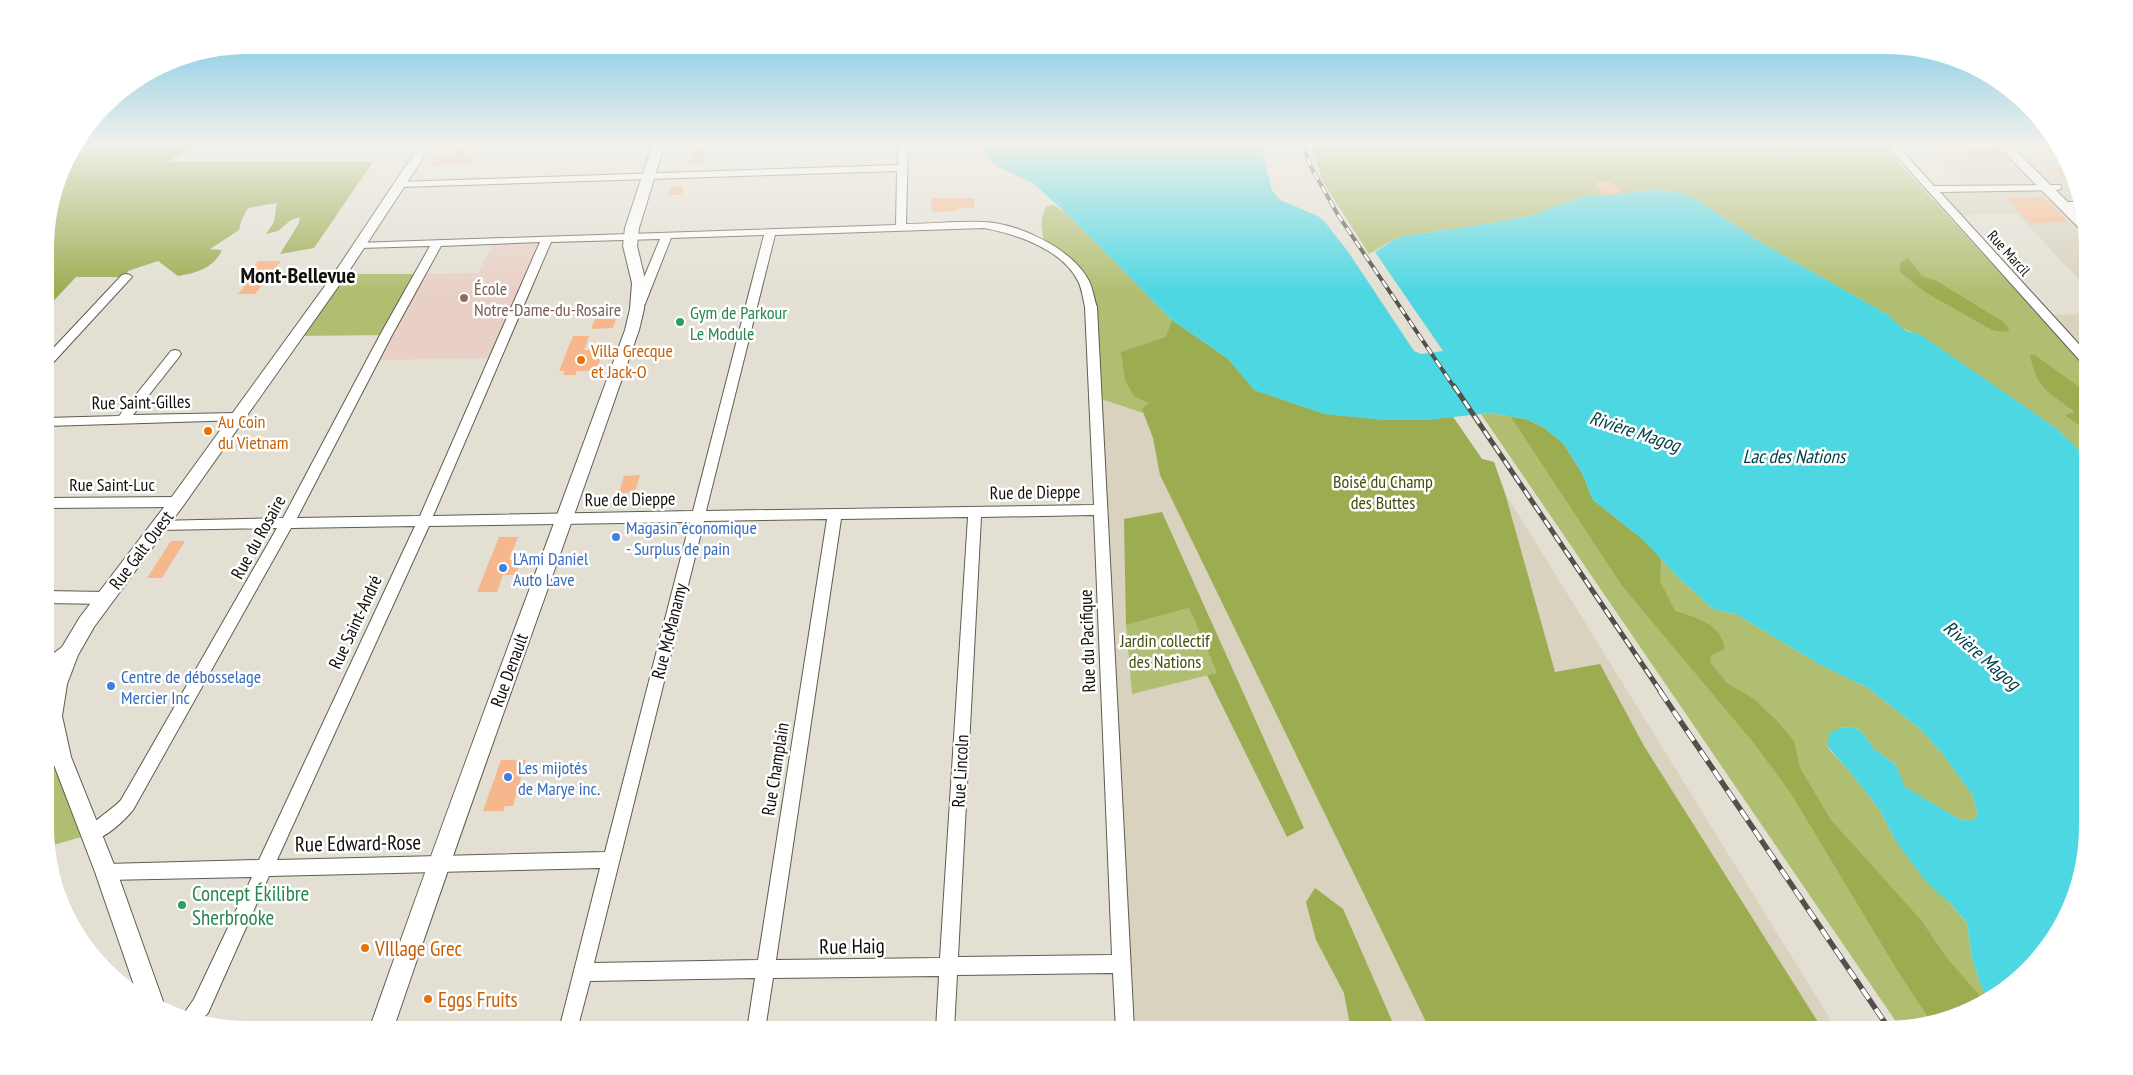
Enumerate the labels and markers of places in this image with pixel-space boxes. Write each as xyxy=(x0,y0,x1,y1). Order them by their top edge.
place label: École Notre-Dame-du-Rosaire xyxy=(474,277,621,321)
marker: École Notre-Dame-du-Rosaire xyxy=(458,292,470,304)
place label: Gym de Parkour Le Module xyxy=(690,301,787,345)
marker: Gym de Parkour Le Module xyxy=(674,316,686,328)
place label: Villa Grecque et Jack-O xyxy=(590,339,673,383)
marker: Villa Grecque et Jack-O xyxy=(575,354,587,366)
place label: Au Coin du Vietnam xyxy=(218,410,288,454)
marker: Au Coin du Vietnam xyxy=(202,425,214,437)
place label: Magasin économique - Surplus de pain xyxy=(626,516,757,560)
marker: Magasin économique - Surplus de pain xyxy=(610,531,622,543)
place label: L'Ami Daniel Auto Lave xyxy=(513,547,589,591)
marker: L'Ami Daniel Auto Lave xyxy=(497,562,509,574)
place label: Centre de débosselage Mercier Inc xyxy=(121,665,261,709)
marker: Centre de débosselage Mercier Inc xyxy=(105,680,117,692)
place label: Les mijotés de Marye inc. xyxy=(518,756,600,800)
marker: Les mijotés de Marye inc. xyxy=(502,771,514,783)
place label: Concept Ékilibre Sherbrooke xyxy=(192,880,309,931)
marker: Concept Ékilibre Sherbrooke xyxy=(176,899,188,911)
place label: VIllage Grec xyxy=(374,935,463,962)
marker: VIllage Grec xyxy=(359,942,371,954)
place label: Eggs Fruits xyxy=(438,986,518,1013)
marker: Eggs Fruits xyxy=(422,993,434,1005)

